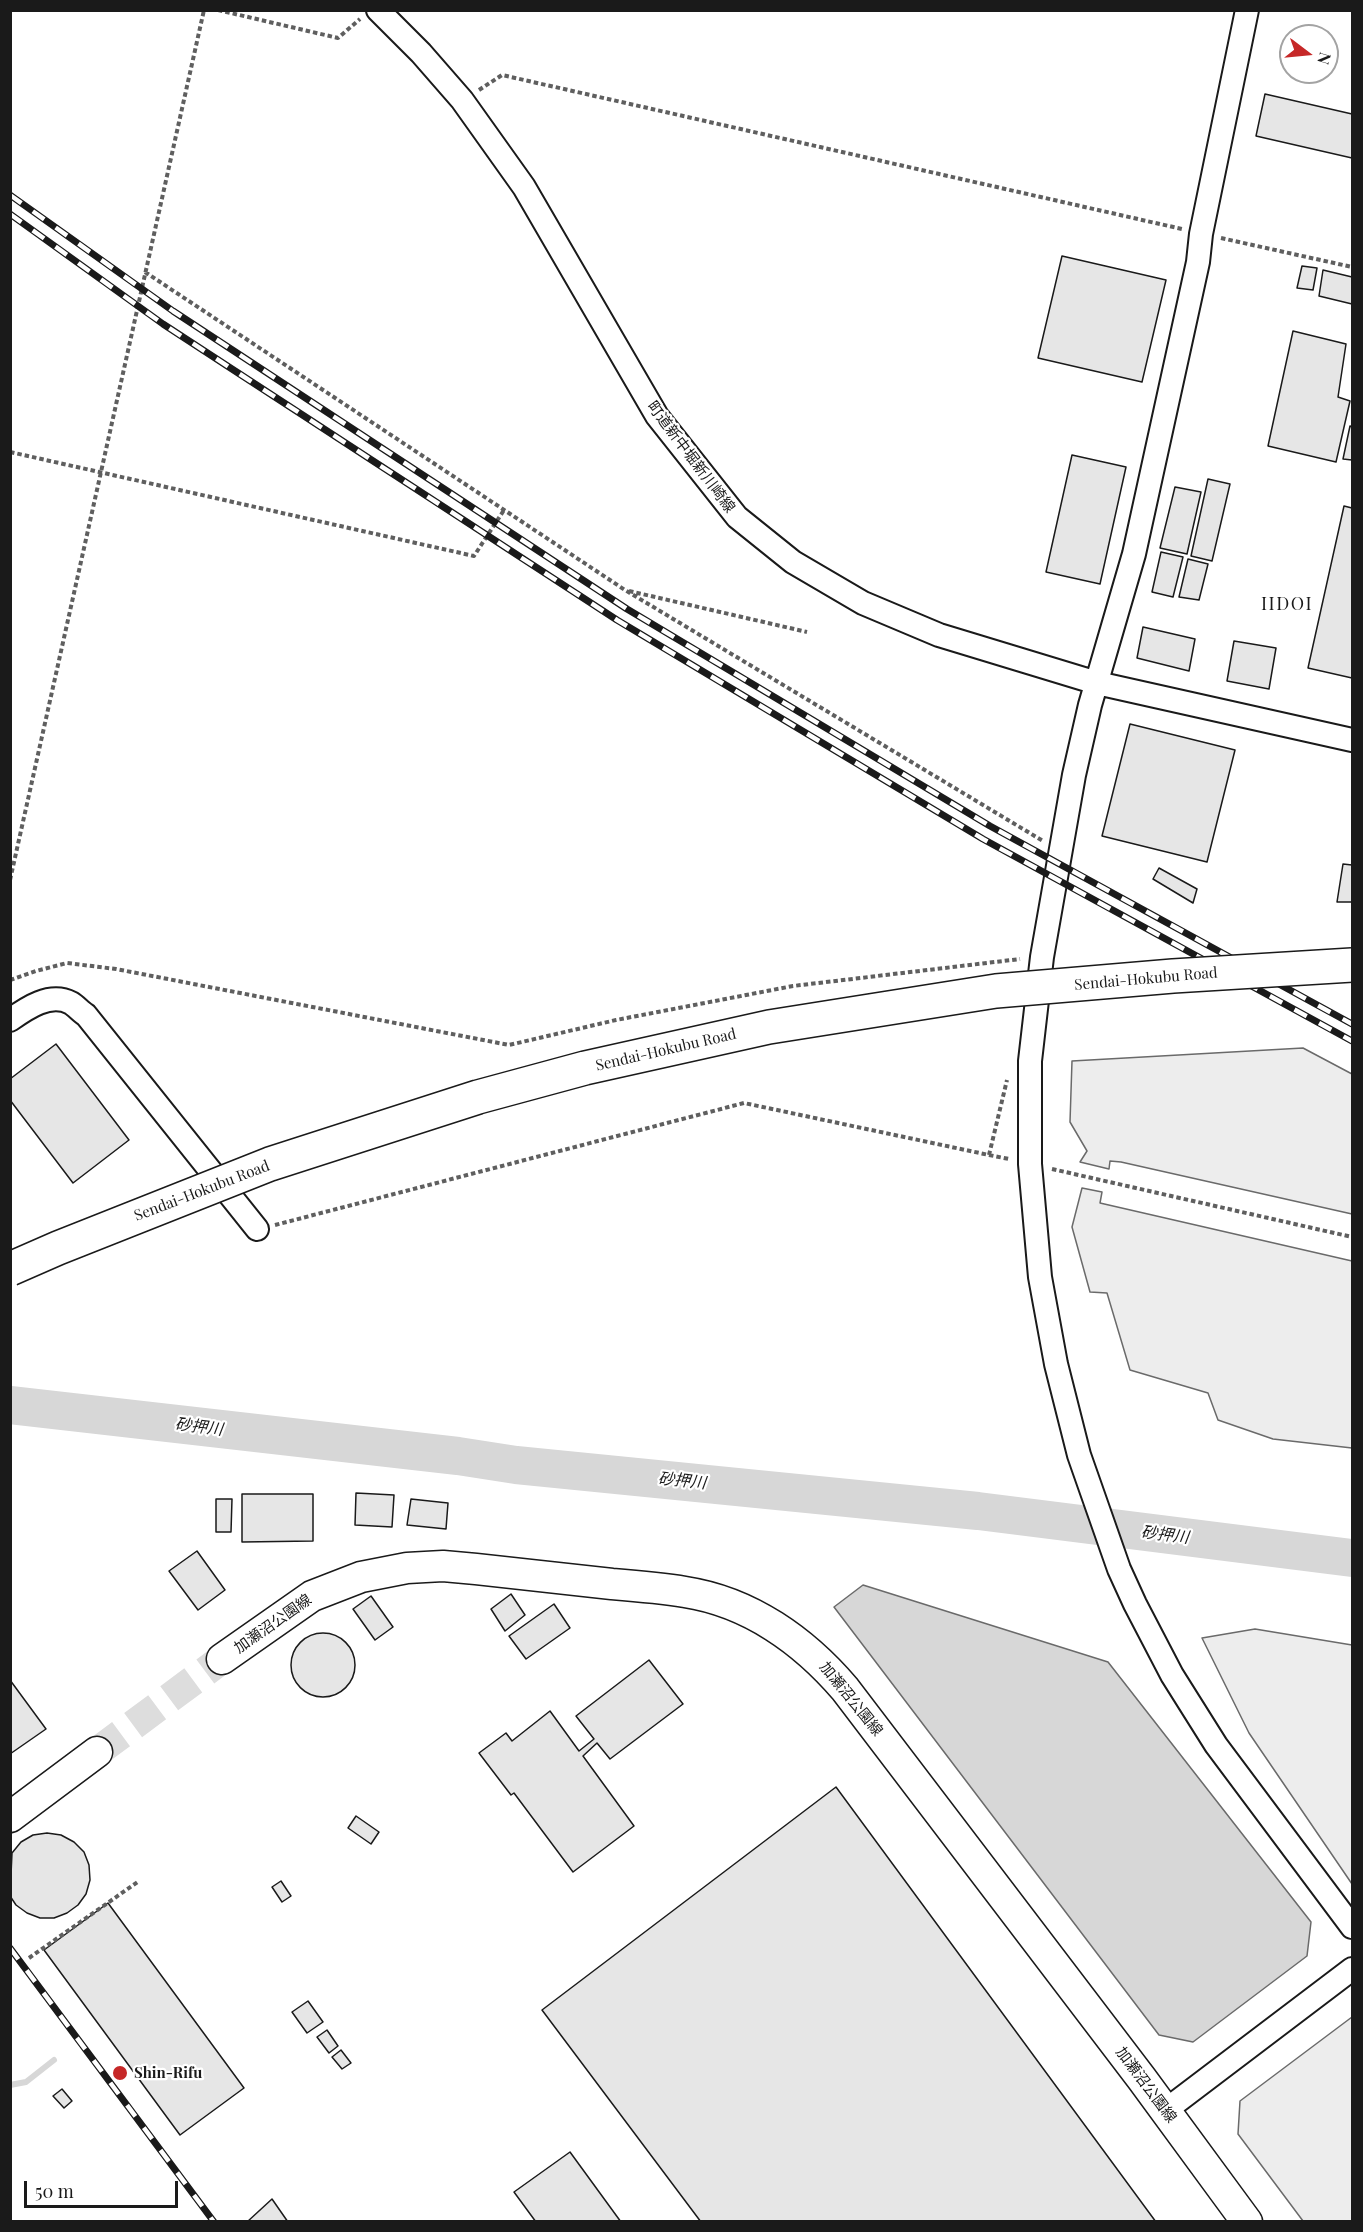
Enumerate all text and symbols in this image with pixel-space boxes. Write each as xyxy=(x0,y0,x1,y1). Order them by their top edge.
north arrow xyxy=(1279,24,1339,84)
text: N xyxy=(1313,50,1337,67)
street label: 町道新中堀新川崎線 xyxy=(643,398,739,516)
district label: IIDOI xyxy=(1261,593,1313,615)
street label: Sendai-Hokubu Road xyxy=(1074,964,1218,994)
street label: Sendai-Hokubu Road xyxy=(594,1025,738,1075)
street label: Sendai-Hokubu Road xyxy=(132,1157,272,1225)
water label: 砂押川 xyxy=(174,1415,224,1439)
water label: 砂押川 xyxy=(657,1469,707,1493)
water label: 砂押川 xyxy=(1140,1523,1190,1547)
street label: 加瀬沼公園線 xyxy=(231,1591,315,1657)
street label: 加瀬沼公園線 xyxy=(816,1658,886,1740)
street label: 加瀬沼公園線 xyxy=(1112,2044,1180,2126)
marker: Shin-Rifu xyxy=(111,2064,129,2082)
place label: Shin-Rifu xyxy=(134,2064,202,2082)
scale bar xyxy=(27,2169,182,2207)
text: 50 m xyxy=(35,2179,74,2203)

